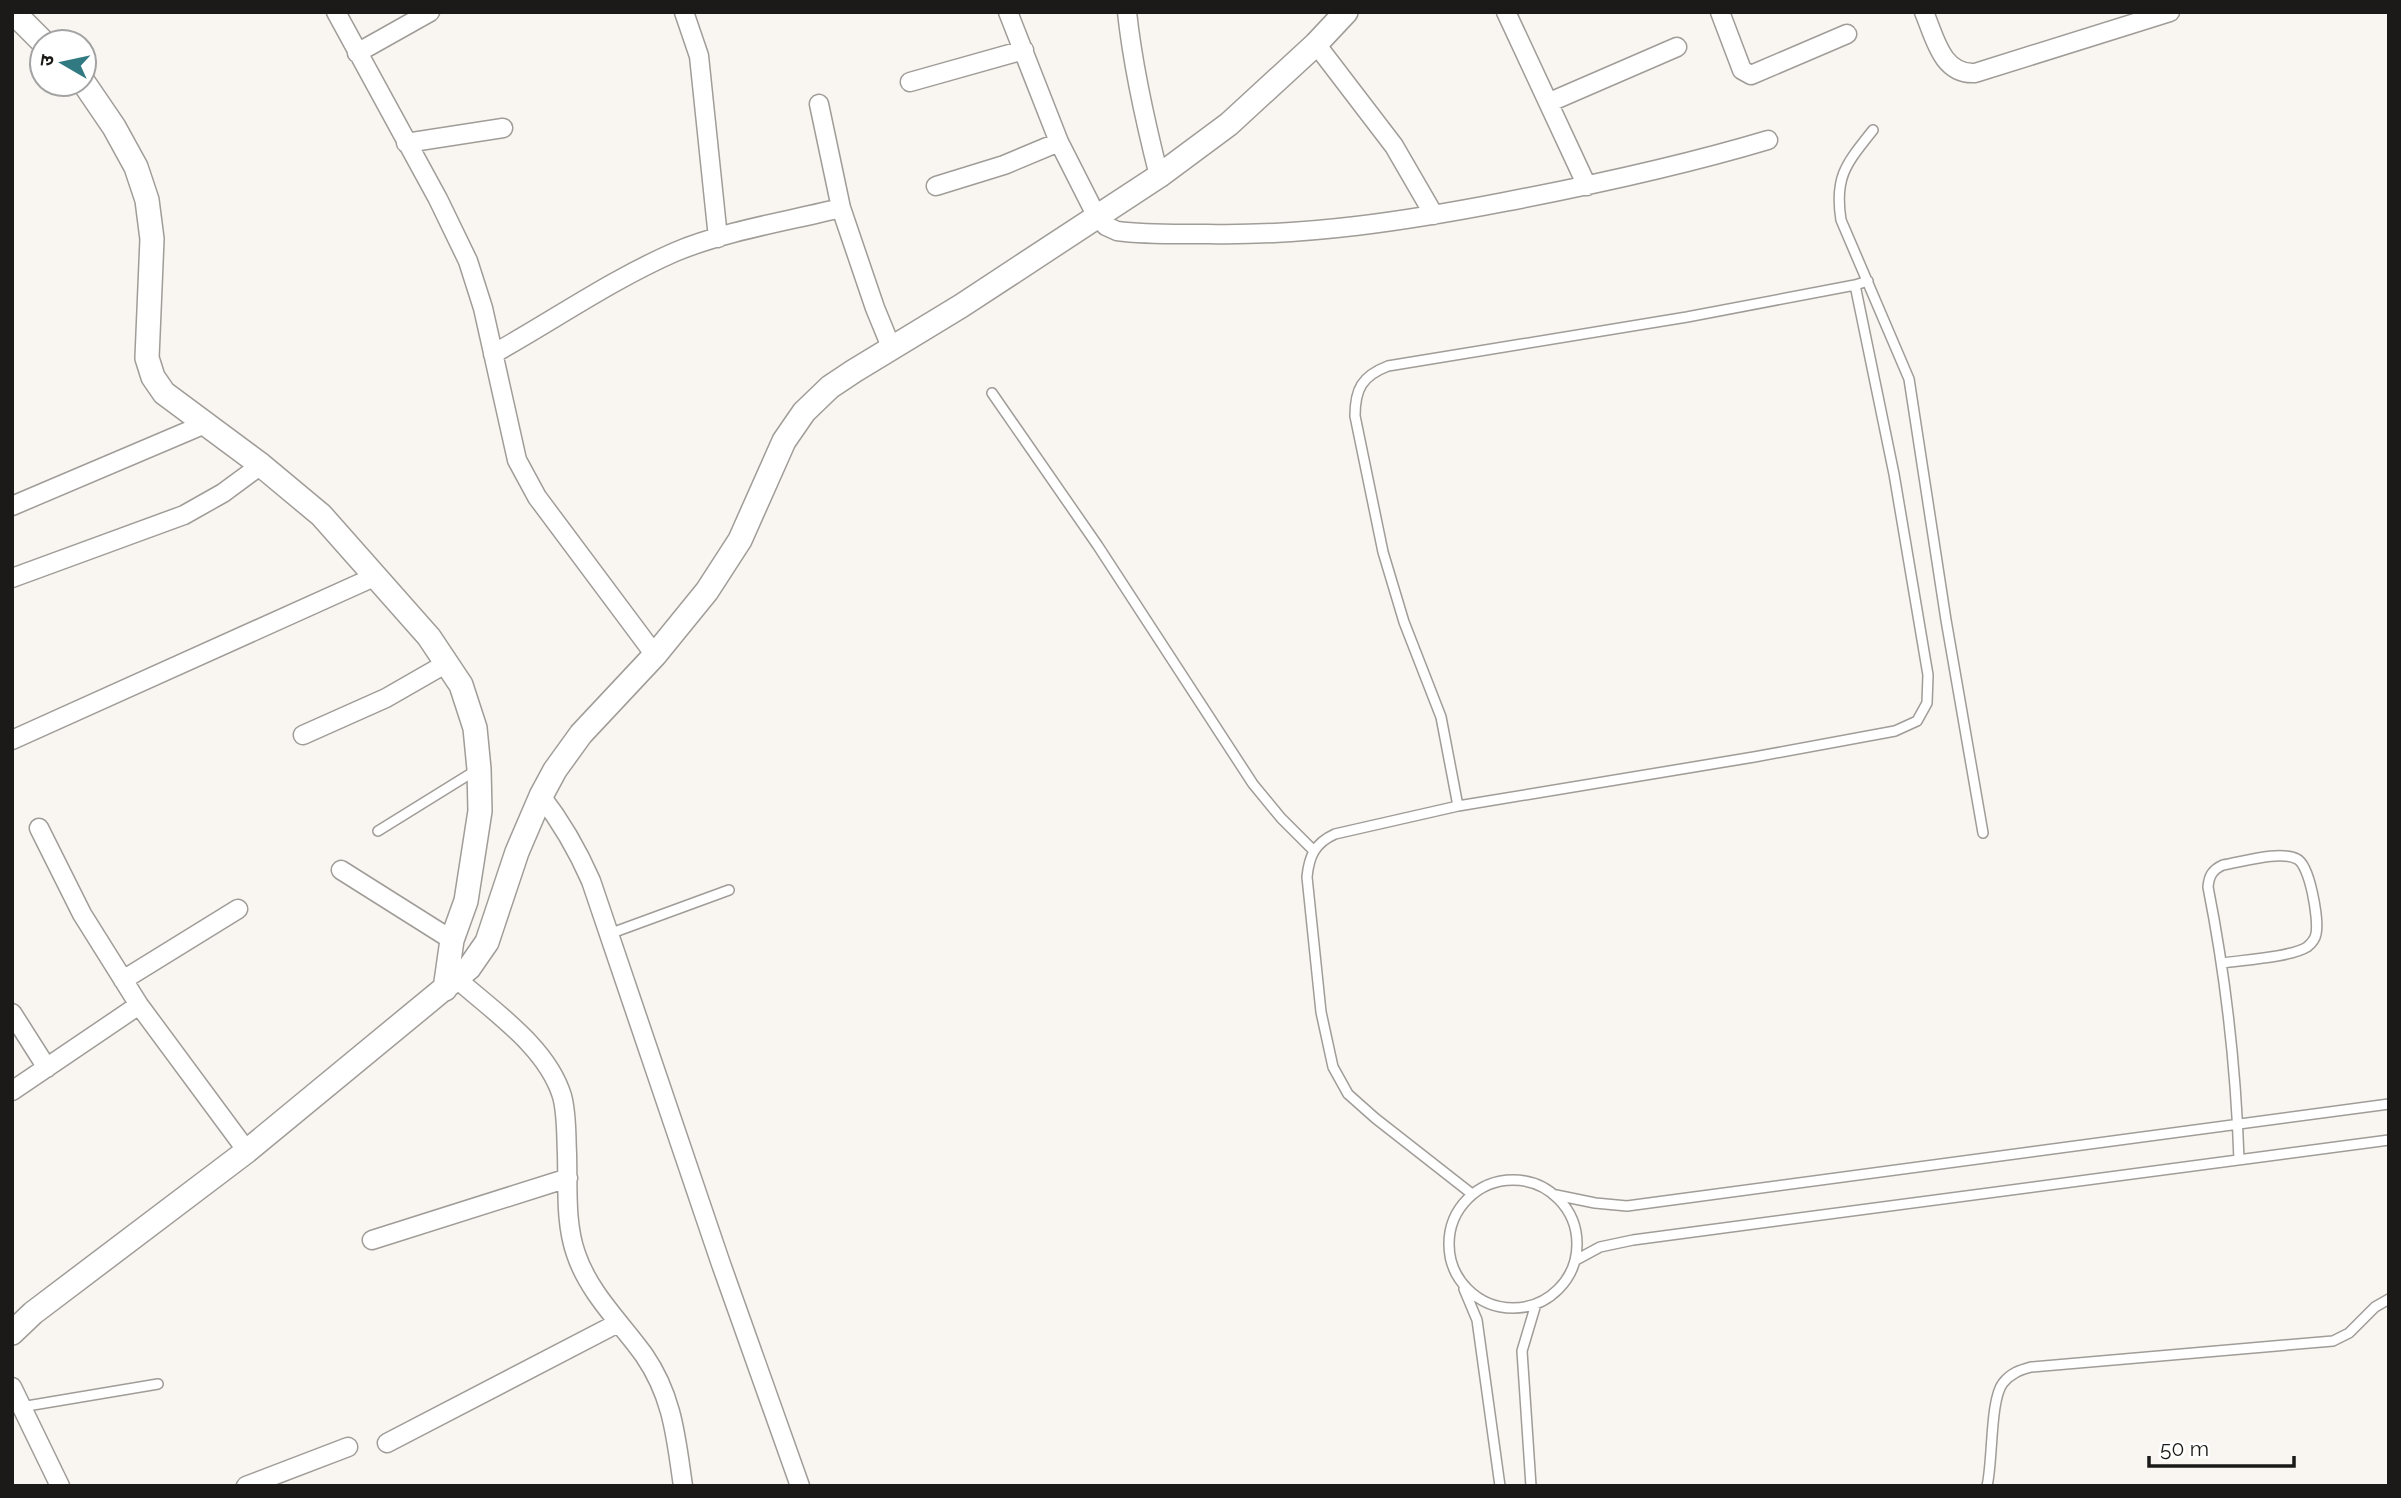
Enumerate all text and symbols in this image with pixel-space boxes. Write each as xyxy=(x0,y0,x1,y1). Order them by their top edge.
north arrow xyxy=(28,28,98,98)
text: उ xyxy=(34,52,58,68)
scale bar xyxy=(2149,1424,2294,1468)
text: 50 m xyxy=(2160,1436,2209,1461)

